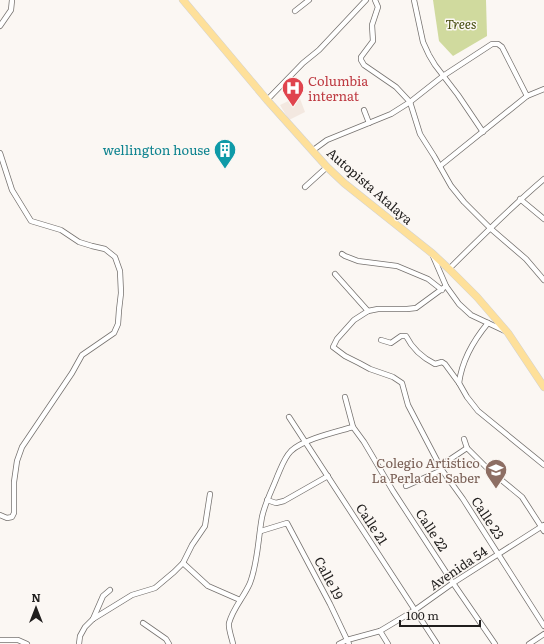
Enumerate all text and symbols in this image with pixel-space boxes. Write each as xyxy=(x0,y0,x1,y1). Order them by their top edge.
park label: Trees xyxy=(445,14,477,33)
place label: Columbia internat xyxy=(308,71,368,105)
hospital icon: Columbia internat xyxy=(280,75,306,108)
building icon: wellington house xyxy=(212,137,238,170)
place label: wellington house xyxy=(103,140,210,159)
street label: Autopista Atalaya xyxy=(323,143,417,228)
place label: Colegio Artistico La Perla del Saber xyxy=(372,453,481,487)
school or university icon: Colegio Artistico La Perla del Saber xyxy=(483,457,509,490)
street label: Calle 23 xyxy=(468,493,509,543)
street label: Calle 21 xyxy=(352,499,393,548)
street label: Calle 22 xyxy=(412,505,453,555)
street label: Avenida 54 xyxy=(425,541,491,594)
street label: Calle 19 xyxy=(310,553,349,603)
north arrow xyxy=(16,588,56,628)
text: N xyxy=(31,589,41,605)
scale bar xyxy=(400,602,480,628)
text: 100 m xyxy=(406,606,439,624)

